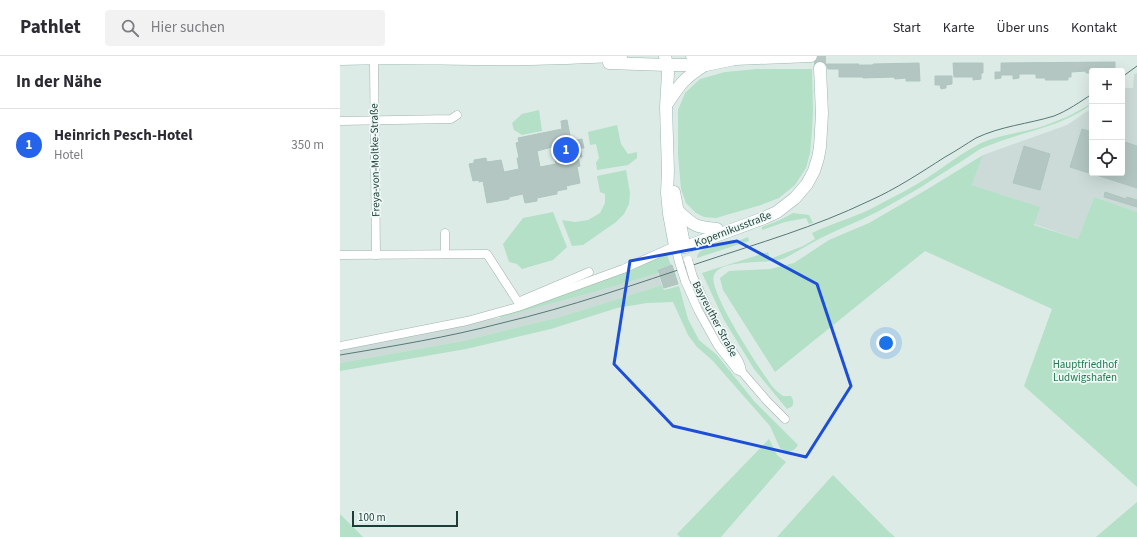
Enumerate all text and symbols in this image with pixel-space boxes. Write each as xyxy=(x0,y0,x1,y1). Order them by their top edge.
search box xyxy=(105,10,385,46)
text: Pathlet xyxy=(20,14,81,41)
icon: search xyxy=(119,17,141,39)
text: Hier suchen xyxy=(151,17,225,38)
text: Start xyxy=(893,18,921,38)
text: Karte xyxy=(943,18,974,38)
text: Über uns xyxy=(996,18,1049,38)
text: Kontakt xyxy=(1071,18,1117,38)
map controls xyxy=(1089,68,1125,176)
button: + xyxy=(1089,68,1125,104)
text: In der Nähe xyxy=(16,70,102,94)
street label: Freya-von-Moltke-Straße xyxy=(367,103,383,217)
button: − xyxy=(1089,104,1125,140)
text: Heinrich Pesch-Hotel xyxy=(54,125,192,146)
pin: 1 xyxy=(553,135,579,165)
text: 1 xyxy=(26,136,32,154)
text: 350 m xyxy=(291,136,324,154)
button: locate xyxy=(1089,140,1125,176)
text: Hotel xyxy=(54,146,83,164)
street label: Kopernikusstraße xyxy=(692,207,774,251)
street label: Bayreuther Straße xyxy=(689,279,742,360)
your location xyxy=(876,333,896,353)
park label: Hauptfriedhof Ludwigshafen xyxy=(1053,357,1118,385)
scale bar xyxy=(352,509,458,528)
text: 100 m xyxy=(358,510,386,525)

